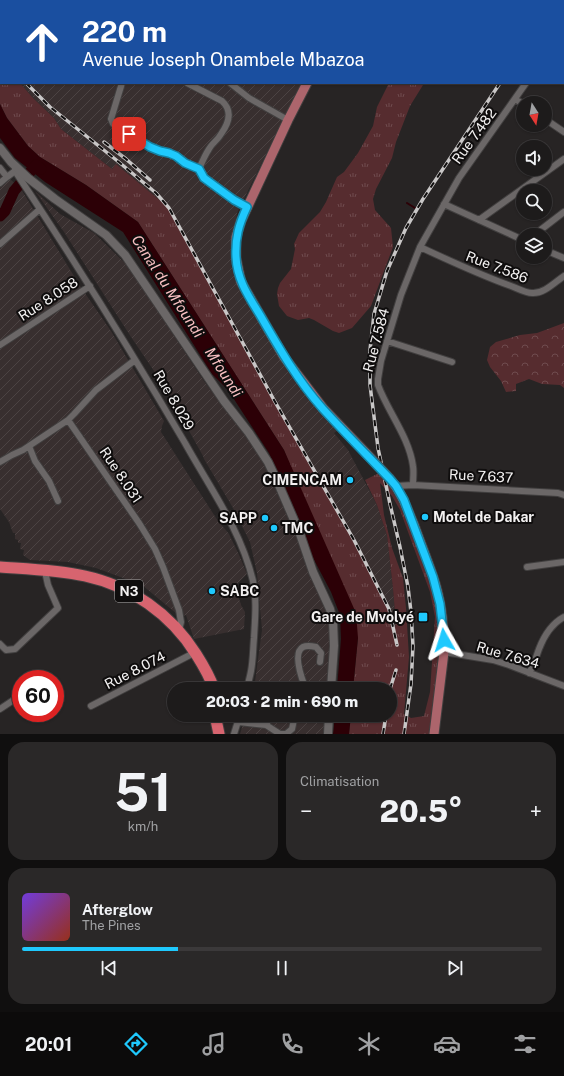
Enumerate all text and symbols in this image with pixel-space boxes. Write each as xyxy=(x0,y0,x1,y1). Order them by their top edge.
text: 220 m xyxy=(82,15,167,48)
icon: ahead xyxy=(16,16,68,68)
text: Avenue Joseph Onambele Mbazoa xyxy=(82,49,364,70)
north arrow xyxy=(516,96,552,132)
map controls xyxy=(516,96,552,264)
street label: Rue 7.482 xyxy=(449,105,499,167)
pin xyxy=(112,117,146,151)
icon: arrive xyxy=(118,123,140,145)
button: sound xyxy=(516,140,552,176)
button: search xyxy=(516,184,552,220)
button: layers xyxy=(516,228,552,264)
water label: Canal du Mfoundi xyxy=(129,232,208,341)
street label: Rue 7.586 xyxy=(464,248,531,286)
street label: Rue 8.058 xyxy=(15,274,81,324)
street label: Rue 7.584 xyxy=(360,306,392,374)
water label: Mfoundi xyxy=(202,344,247,400)
street label: Rue 8.029 xyxy=(150,367,198,433)
street label: Rue 8.031 xyxy=(96,444,146,506)
street label: Rue 7.637 xyxy=(449,466,513,486)
place label: CIMENCAM xyxy=(262,472,342,488)
marker: CIMENCAM xyxy=(345,475,355,485)
place label: Motel de Dakar xyxy=(433,509,534,525)
place label: SAPP xyxy=(219,510,257,526)
marker: Motel de Dakar xyxy=(420,512,430,522)
marker: SAPP xyxy=(260,513,270,523)
place label: TMC xyxy=(282,520,314,536)
marker: TMC xyxy=(269,523,279,533)
road number: N3 xyxy=(115,580,143,602)
place label: SABC xyxy=(220,583,259,599)
marker: SABC xyxy=(207,586,217,596)
place label: Gare de Mvolyé xyxy=(311,609,414,625)
marker: Gare de Mvolyé xyxy=(417,611,429,623)
position arrow xyxy=(423,619,465,661)
street label: Rue 7.634 xyxy=(475,638,542,672)
street label: Rue 8.074 xyxy=(102,648,168,692)
speed limit sign: 60 xyxy=(12,670,64,722)
text: 20:03 · 2 min · 690 m xyxy=(206,693,358,710)
text: 51 xyxy=(114,762,172,823)
text: Climatisation xyxy=(300,774,379,789)
text: 20.5° xyxy=(379,793,463,829)
text: − xyxy=(300,798,312,824)
text: + xyxy=(530,798,542,824)
text: km/h xyxy=(128,819,158,834)
text: Afterglow xyxy=(82,901,153,918)
text: The Pines xyxy=(82,918,141,933)
icon: previous xyxy=(98,957,120,979)
icon: pause xyxy=(271,957,293,979)
icon: next xyxy=(444,957,466,979)
icon: directions xyxy=(122,1030,150,1058)
icon: music xyxy=(200,1030,228,1058)
icon: phone xyxy=(278,1030,306,1058)
icon: climate xyxy=(355,1030,383,1058)
icon: car xyxy=(433,1030,461,1058)
icon: filters xyxy=(511,1030,539,1058)
text: 20:01 xyxy=(25,1034,72,1055)

